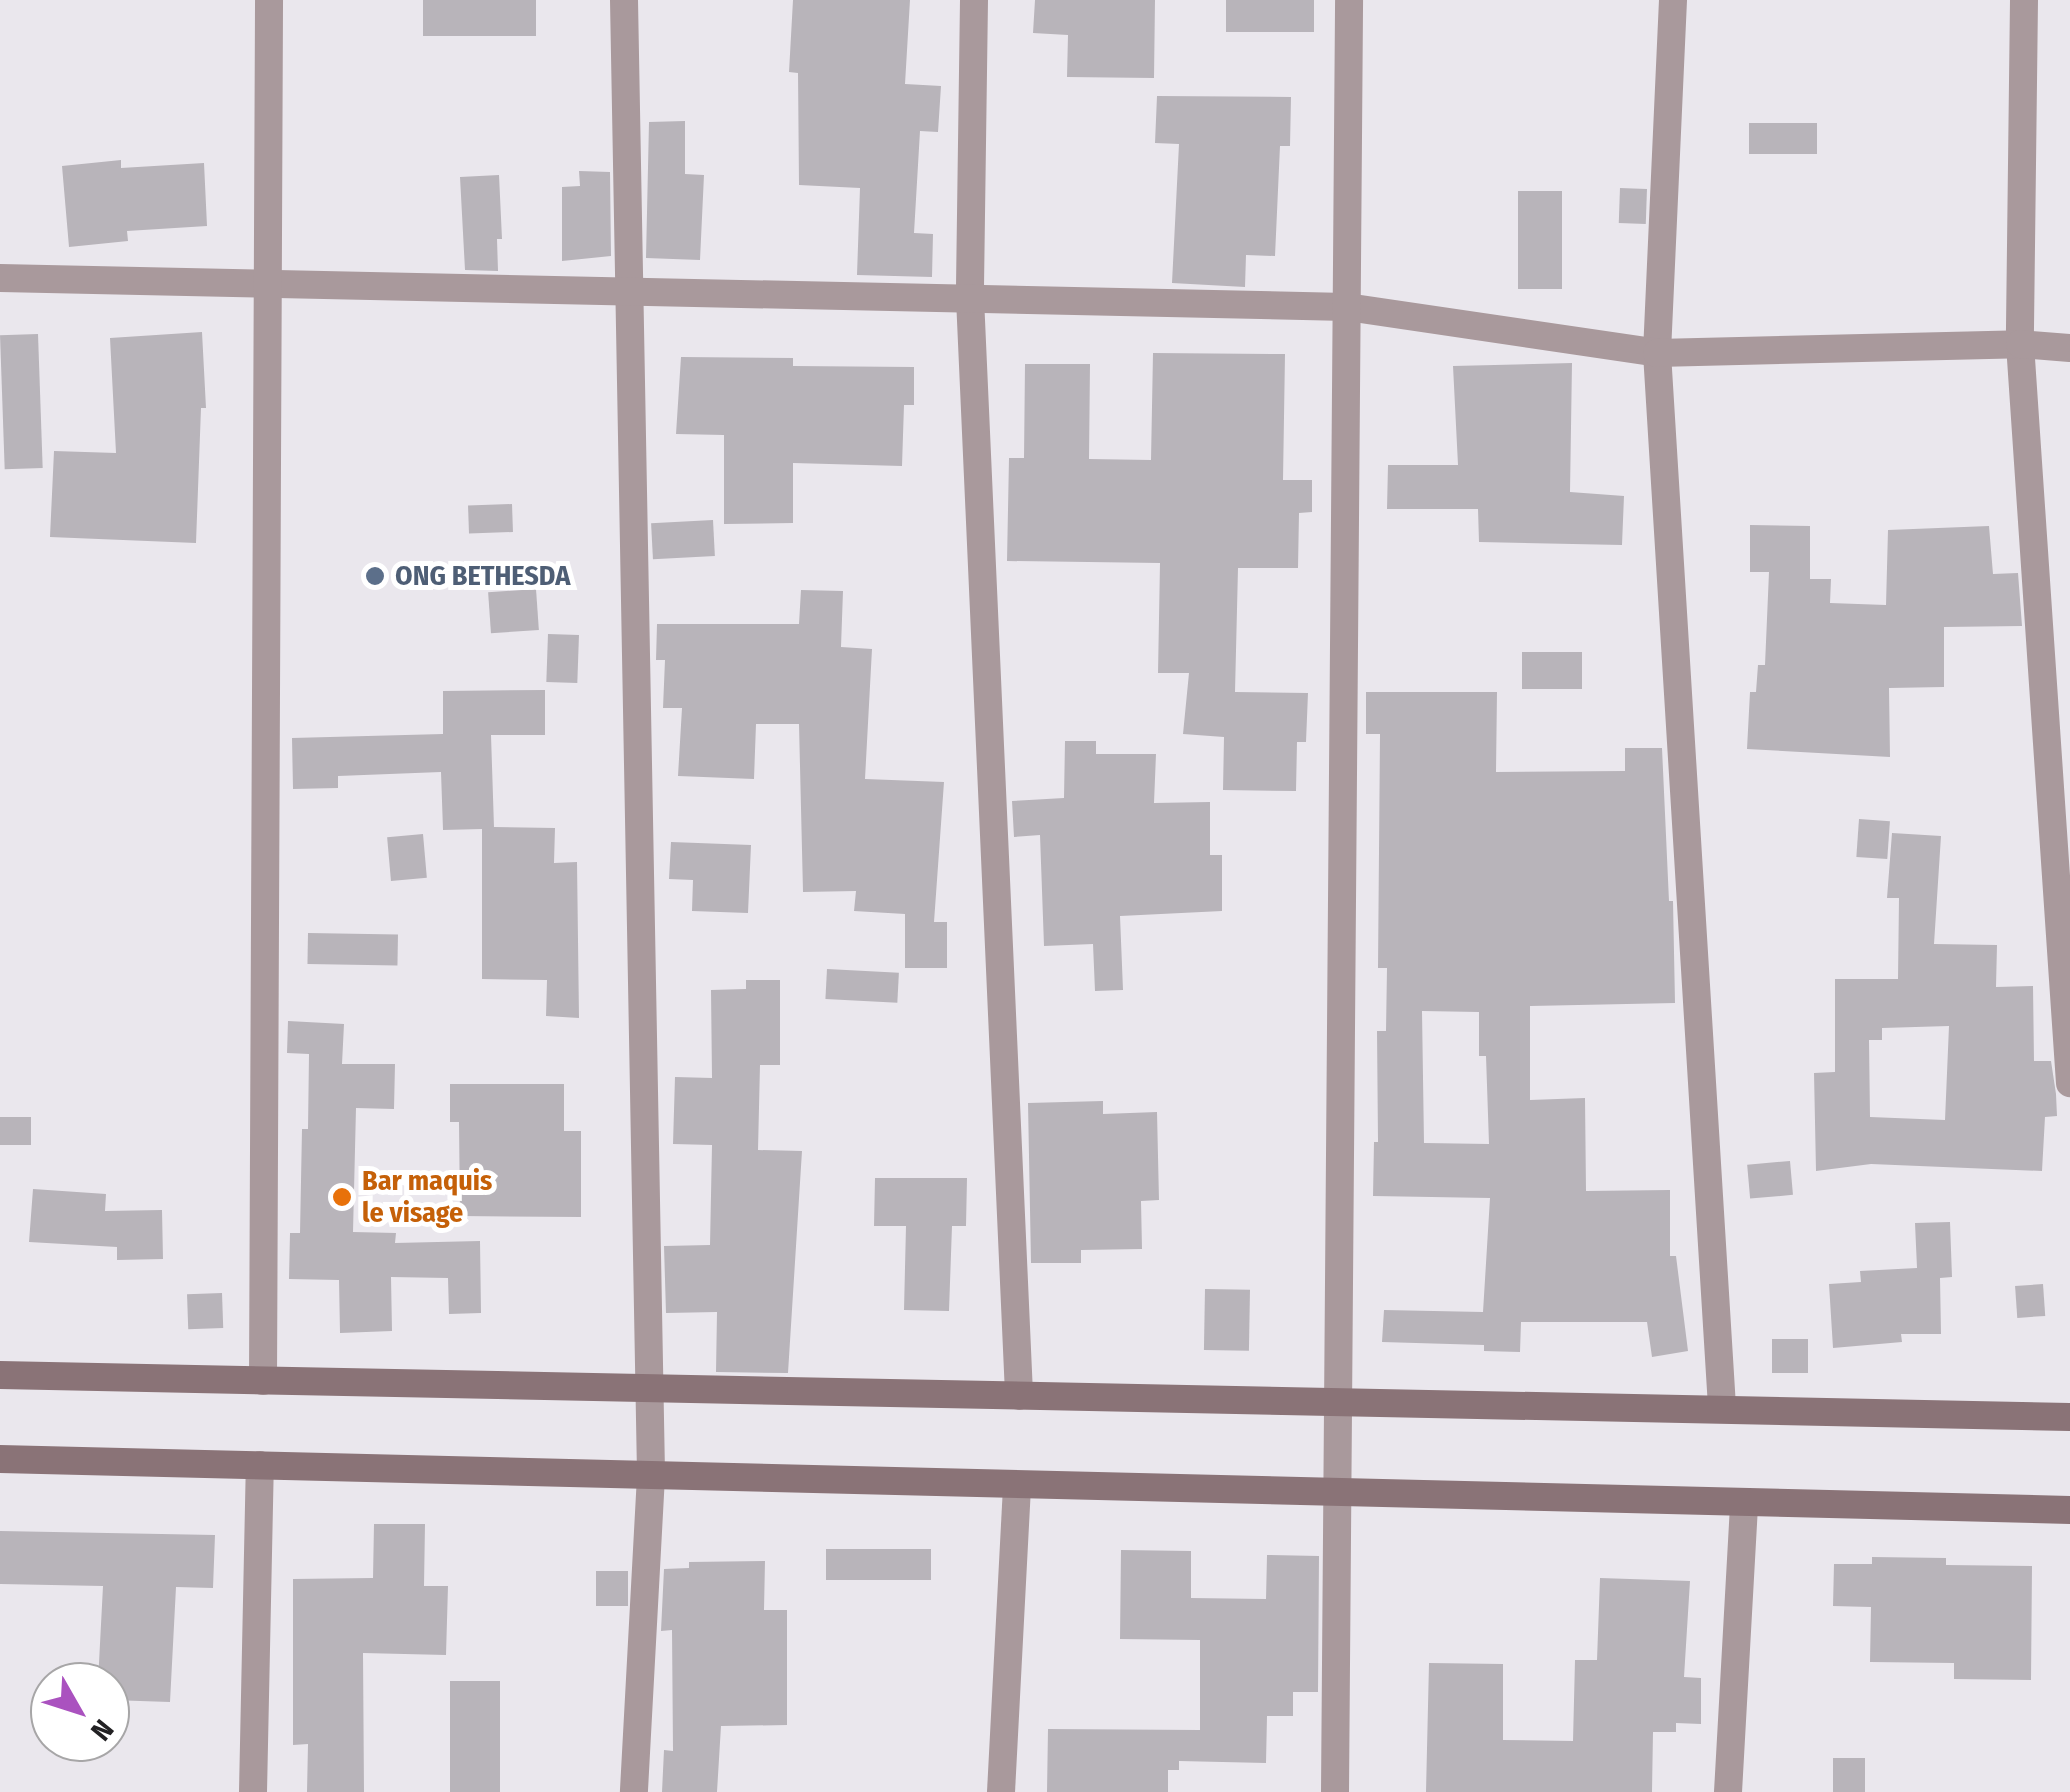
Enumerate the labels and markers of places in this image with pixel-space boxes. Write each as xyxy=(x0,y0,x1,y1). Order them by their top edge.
place label: ONG BETHESDA xyxy=(395,559,570,593)
marker: ONG BETHESDA xyxy=(364,565,386,587)
place label: Bar maquis le visage xyxy=(362,1164,492,1230)
marker: Bar maquis le visage xyxy=(331,1186,353,1208)

